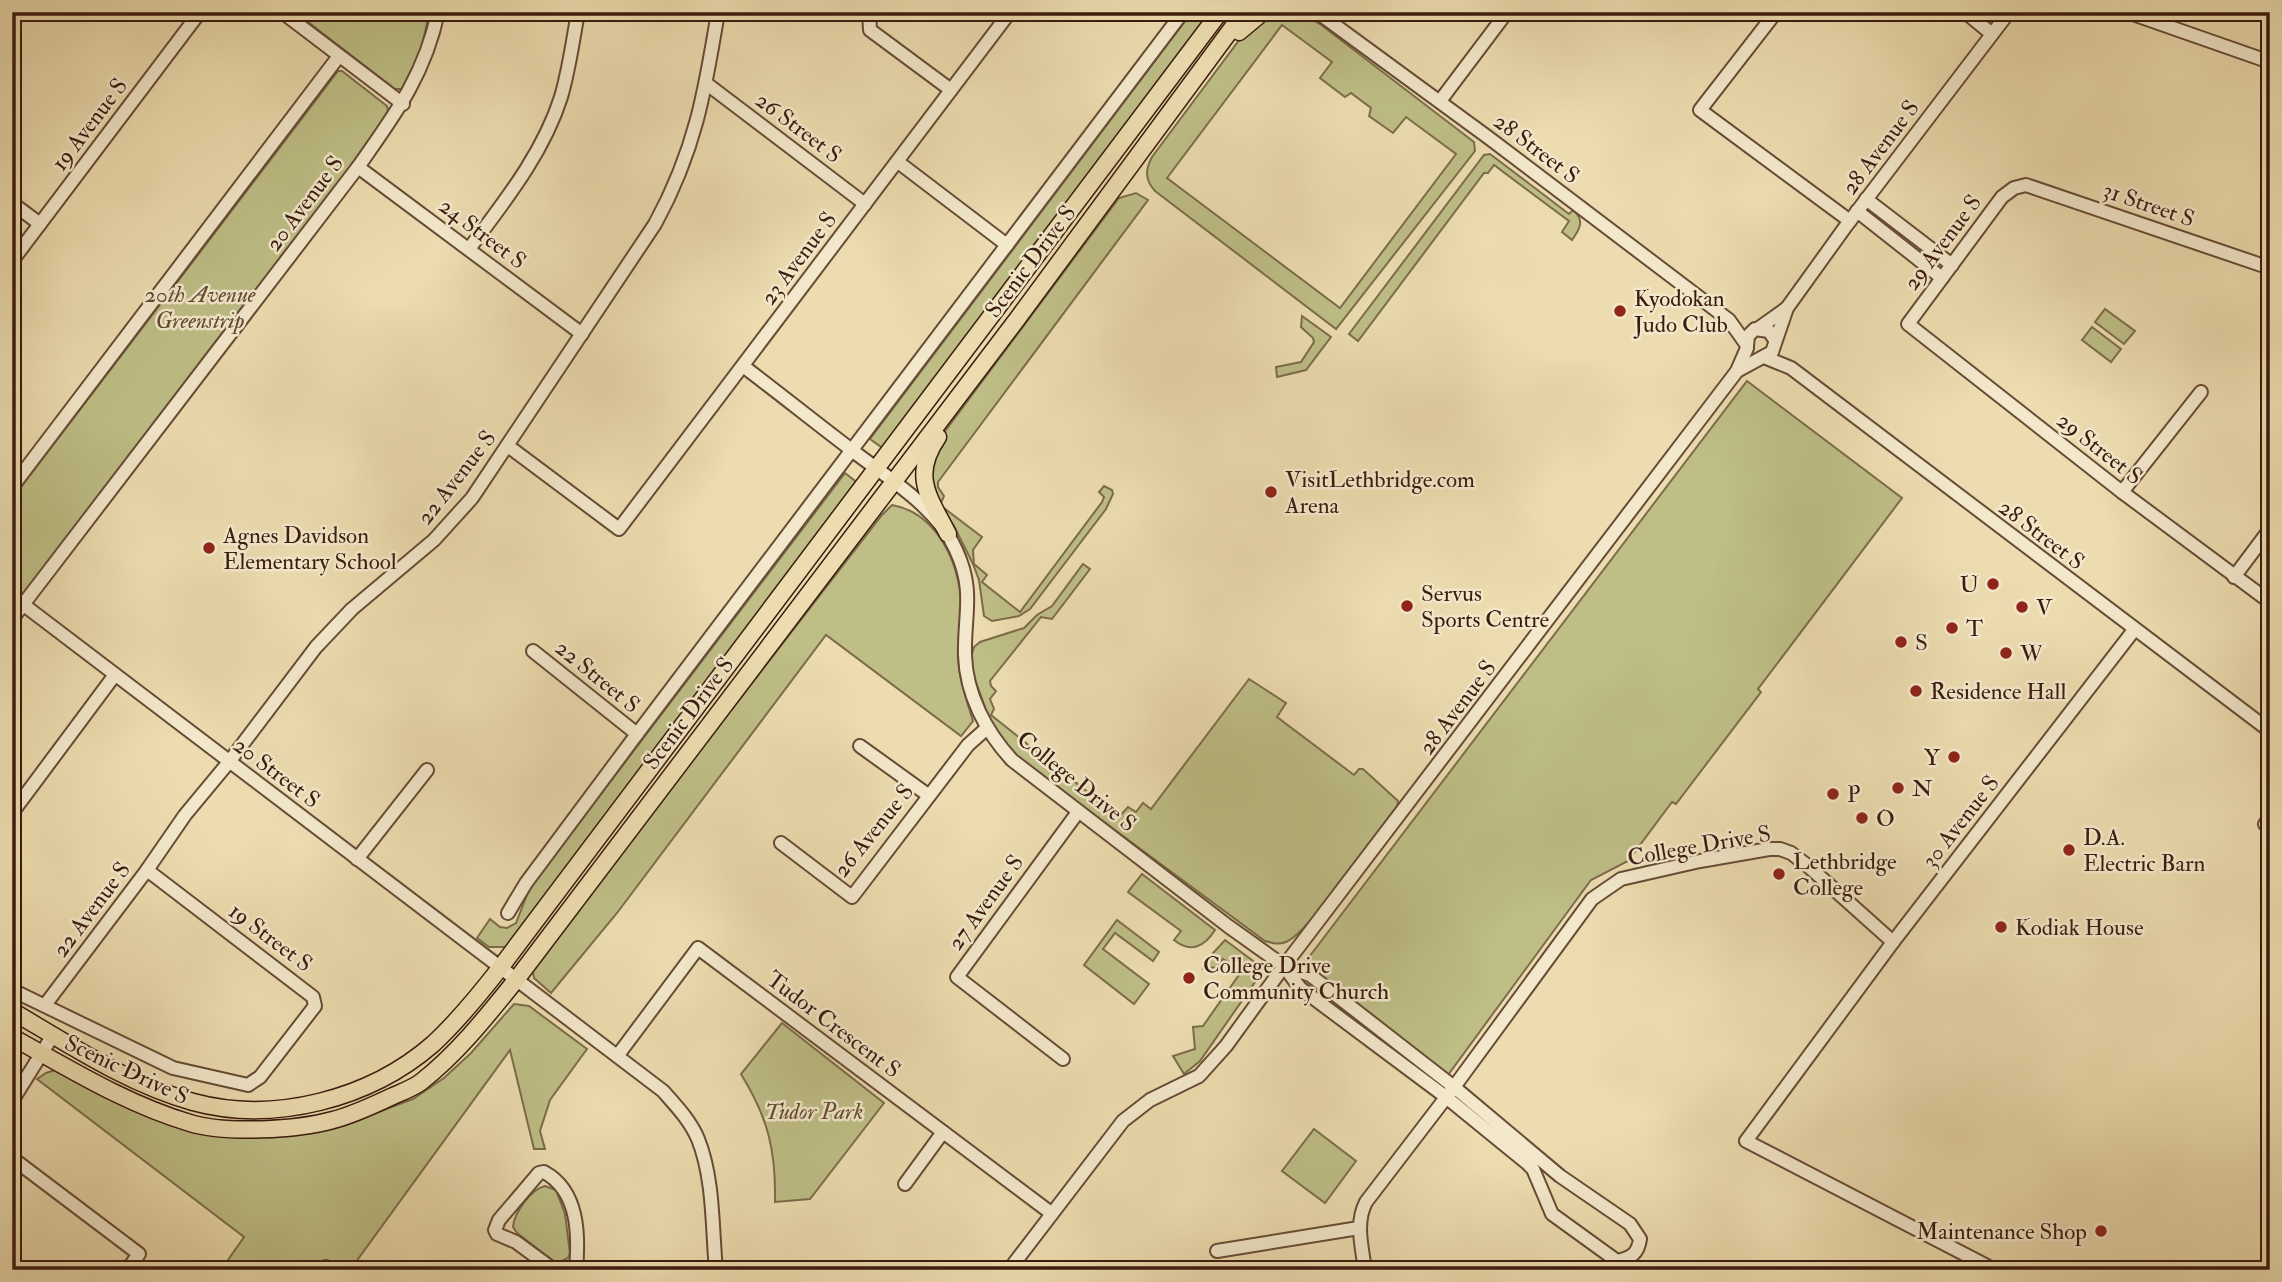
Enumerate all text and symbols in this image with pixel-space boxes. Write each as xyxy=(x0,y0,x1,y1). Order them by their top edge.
street label: 19 Avenue S xyxy=(45,72,134,177)
street label: 26 Street S xyxy=(750,85,848,169)
street label: 28 Avenue S xyxy=(1835,94,1926,201)
street label: 28 Street S xyxy=(1488,107,1586,190)
street label: 20 Avenue S xyxy=(259,150,350,257)
street label: 31 Street S xyxy=(2099,175,2198,234)
street label: 29 Avenue S xyxy=(1897,189,1988,296)
street label: 24 Street S xyxy=(433,191,532,276)
street label: Scenic Drive S xyxy=(979,199,1082,324)
street label: 23 Avenue S xyxy=(754,206,843,311)
park label: 20th Avenue Greenstrip xyxy=(145,280,256,335)
place label: Kyodokan Judo Club xyxy=(1633,284,1728,339)
marker: Kyodokan Judo Club xyxy=(1612,303,1628,319)
street label: 29 Street S xyxy=(2051,406,2149,491)
street label: 22 Avenue S xyxy=(410,424,502,531)
place label: VisitLethbridge.com Arena xyxy=(1284,465,1475,520)
marker: VisitLethbridge.com Arena xyxy=(1263,484,1279,500)
street label: 28 Street S xyxy=(1993,493,2091,576)
place label: Agnes Davidson Elementary School xyxy=(222,521,397,576)
marker: Agnes Davidson Elementary School xyxy=(201,540,217,556)
place label: U xyxy=(1960,570,1979,599)
marker: U xyxy=(1985,576,2001,592)
place label: Servus Sports Centre xyxy=(1421,579,1549,635)
place label: V xyxy=(2036,593,2053,622)
marker: Servus Sports Centre xyxy=(1399,598,1415,614)
marker: V xyxy=(2014,599,2030,615)
place label: T xyxy=(1966,614,1983,643)
marker: T xyxy=(1944,620,1960,636)
place label: S xyxy=(1915,628,1928,657)
street label: 22 Street S xyxy=(549,633,646,720)
marker: S xyxy=(1893,634,1909,650)
place label: W xyxy=(2019,639,2045,668)
marker: W xyxy=(1998,645,2014,661)
street label: Scenic Drive S xyxy=(637,651,740,776)
street label: 28 Avenue S xyxy=(1412,654,1503,761)
place label: Residence Hall xyxy=(1930,677,2066,706)
marker: Residence Hall xyxy=(1908,683,1924,699)
street label: College Drive S xyxy=(1011,724,1142,838)
street label: 20 Street S xyxy=(227,730,326,814)
place label: Y xyxy=(1924,743,1941,772)
marker: Y xyxy=(1946,749,1962,765)
street label: 30 Avenue S xyxy=(1915,769,2006,873)
place label: N xyxy=(1912,774,1933,803)
street label: 26 Avenue S xyxy=(827,778,920,883)
place label: P xyxy=(1847,780,1860,809)
marker: N xyxy=(1890,780,1906,796)
marker: P xyxy=(1825,786,1841,802)
place label: O xyxy=(1876,804,1895,833)
marker: O xyxy=(1854,810,1870,826)
street label: College Drive S xyxy=(1625,819,1773,872)
place label: D.A. Electric Barn xyxy=(2083,823,2206,878)
marker: D.A. Electric Barn xyxy=(2061,842,2077,858)
place label: Lethbridge College xyxy=(1793,847,1897,902)
street label: 27 Avenue S xyxy=(941,849,1030,956)
street label: 22 Avenue S xyxy=(46,856,137,963)
marker: Lethbridge College xyxy=(1771,866,1787,882)
street label: 19 Street S xyxy=(223,896,318,978)
place label: Kodiak House xyxy=(2015,913,2144,942)
marker: Kodiak House xyxy=(1993,919,2009,935)
place label: College Drive Community Church xyxy=(1203,951,1389,1006)
street label: Tudor Crescent S xyxy=(761,964,907,1084)
marker: College Drive Community Church xyxy=(1181,970,1197,986)
street label: Scenic Drive S xyxy=(60,1028,194,1111)
park label: Tudor Park xyxy=(765,1097,863,1126)
place label: Maintenance Shop xyxy=(1916,1217,2087,1247)
marker: Maintenance Shop xyxy=(2093,1223,2109,1239)

